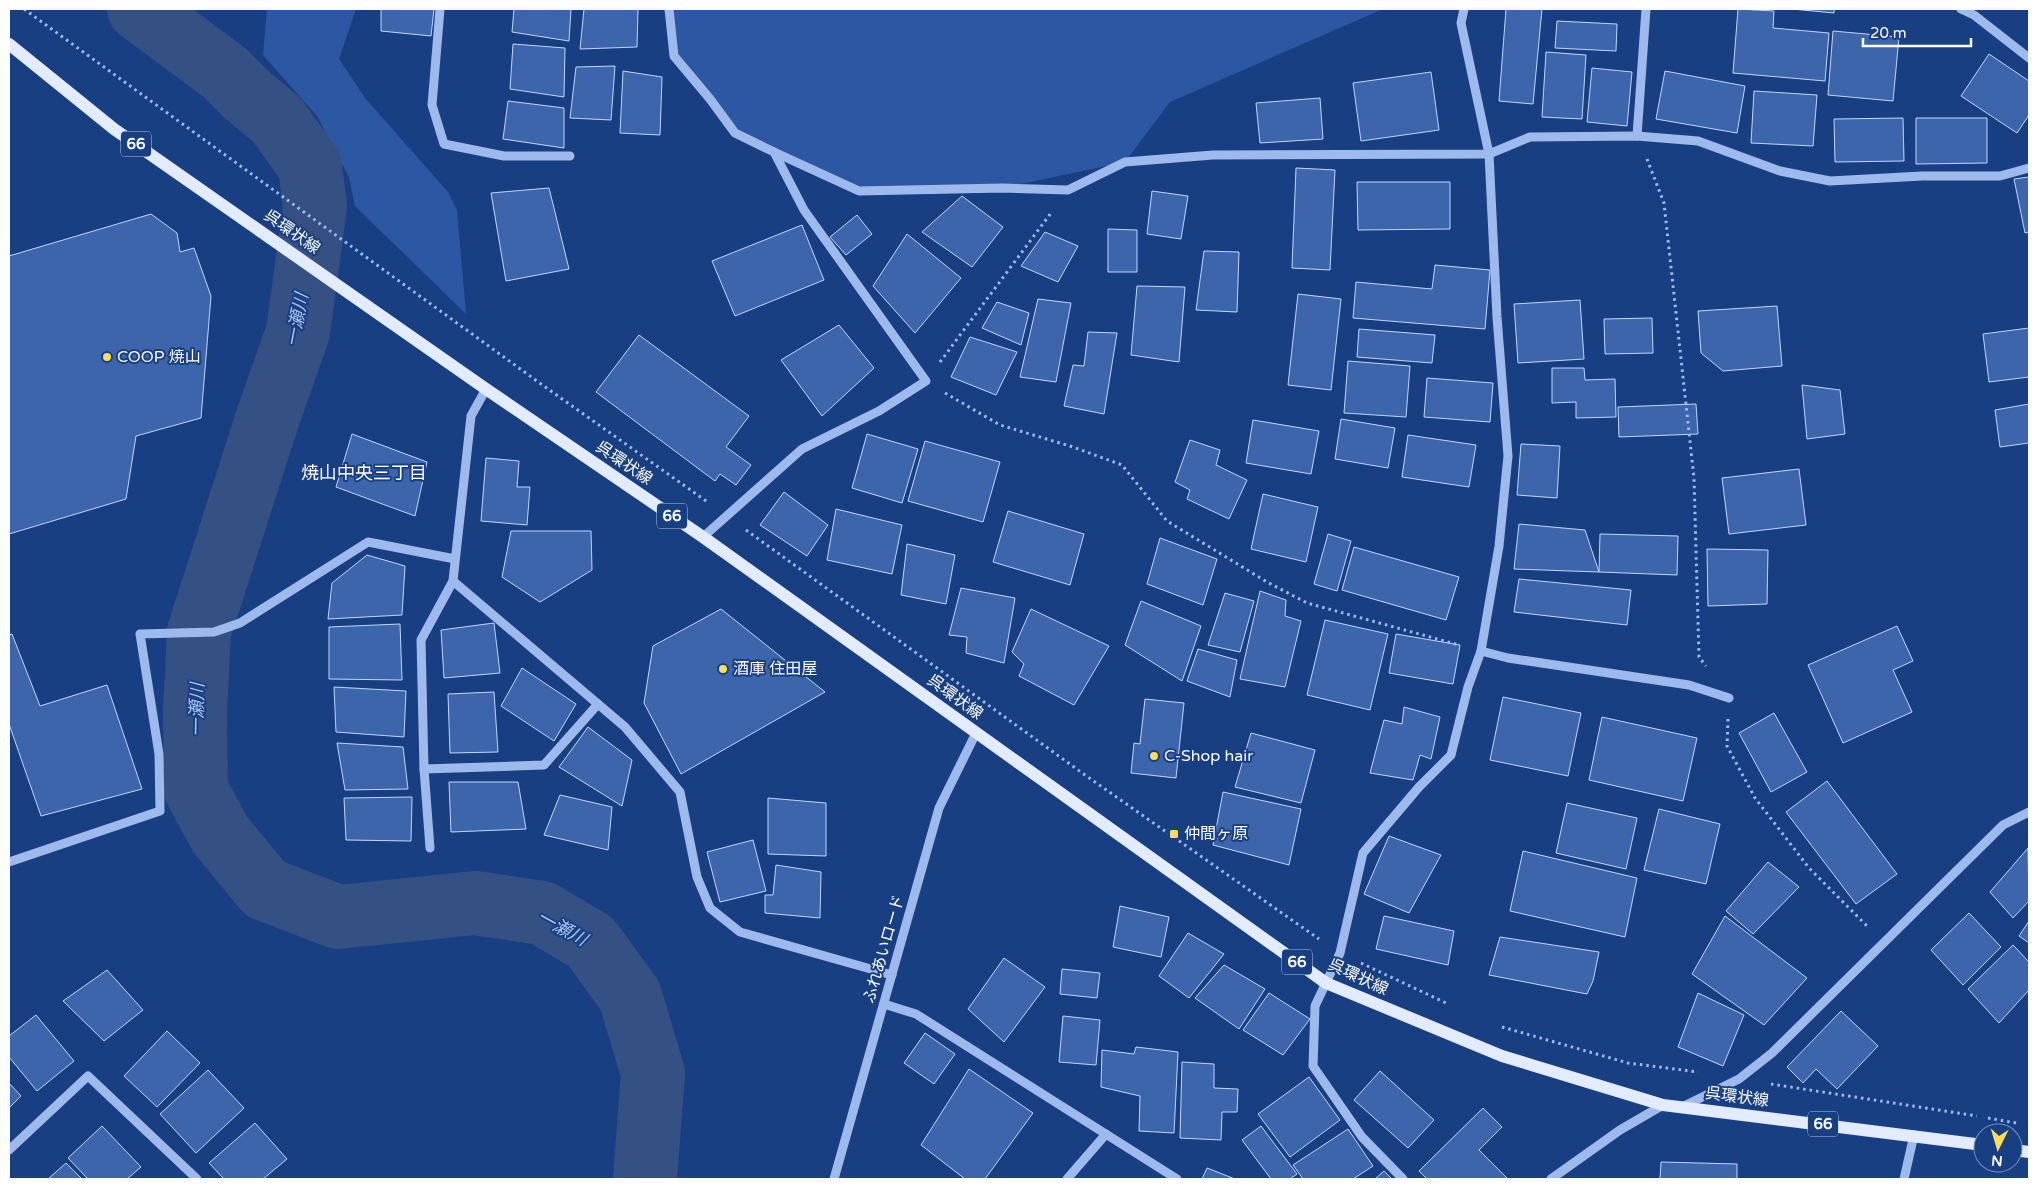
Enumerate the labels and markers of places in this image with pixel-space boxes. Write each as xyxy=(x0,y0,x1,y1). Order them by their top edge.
place label: COOP 焼山 xyxy=(117,347,201,367)
marker: COOP 焼山 xyxy=(101,351,113,363)
place label: 酒庫 住田屋 xyxy=(733,659,817,679)
marker: 酒庫 住田屋 xyxy=(717,663,729,675)
place label: C-Shop hair xyxy=(1164,746,1254,766)
marker: C-Shop hair xyxy=(1148,750,1160,762)
place label: 仲間ヶ原 xyxy=(1184,824,1248,844)
marker: 仲間ヶ原 xyxy=(1168,828,1180,840)

